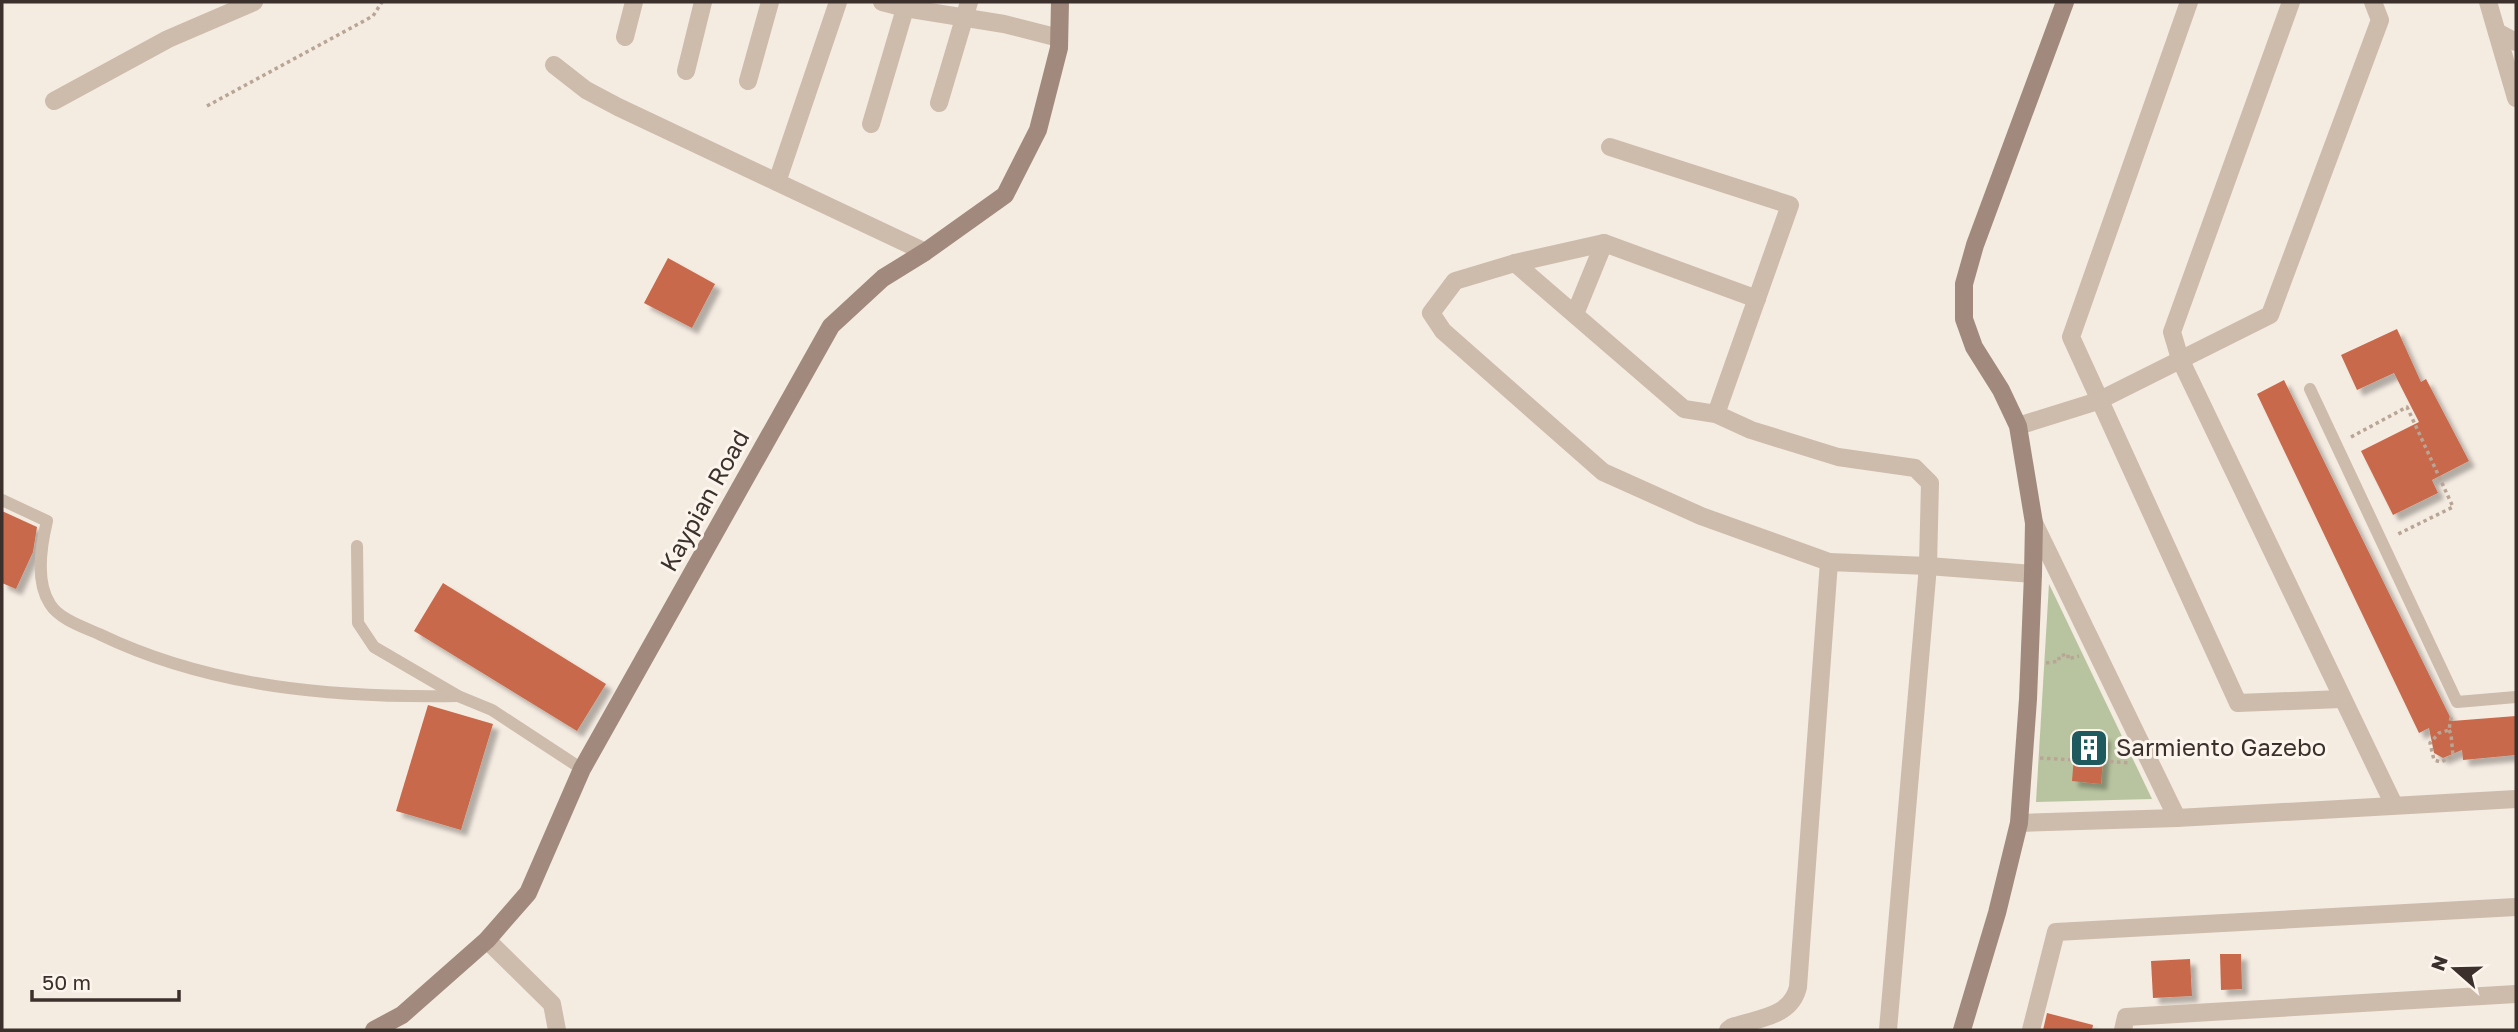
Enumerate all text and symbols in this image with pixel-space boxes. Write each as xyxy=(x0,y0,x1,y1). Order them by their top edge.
street label: Kaypian Road xyxy=(653,425,754,576)
building icon: Sarmiento Gazebo xyxy=(2068,727,2110,769)
place label: Sarmiento Gazebo xyxy=(2116,732,2326,761)
north arrow xyxy=(2420,934,2490,1004)
text: N xyxy=(2425,952,2452,974)
scale bar xyxy=(32,958,178,1002)
text: 50 m xyxy=(42,969,91,995)

